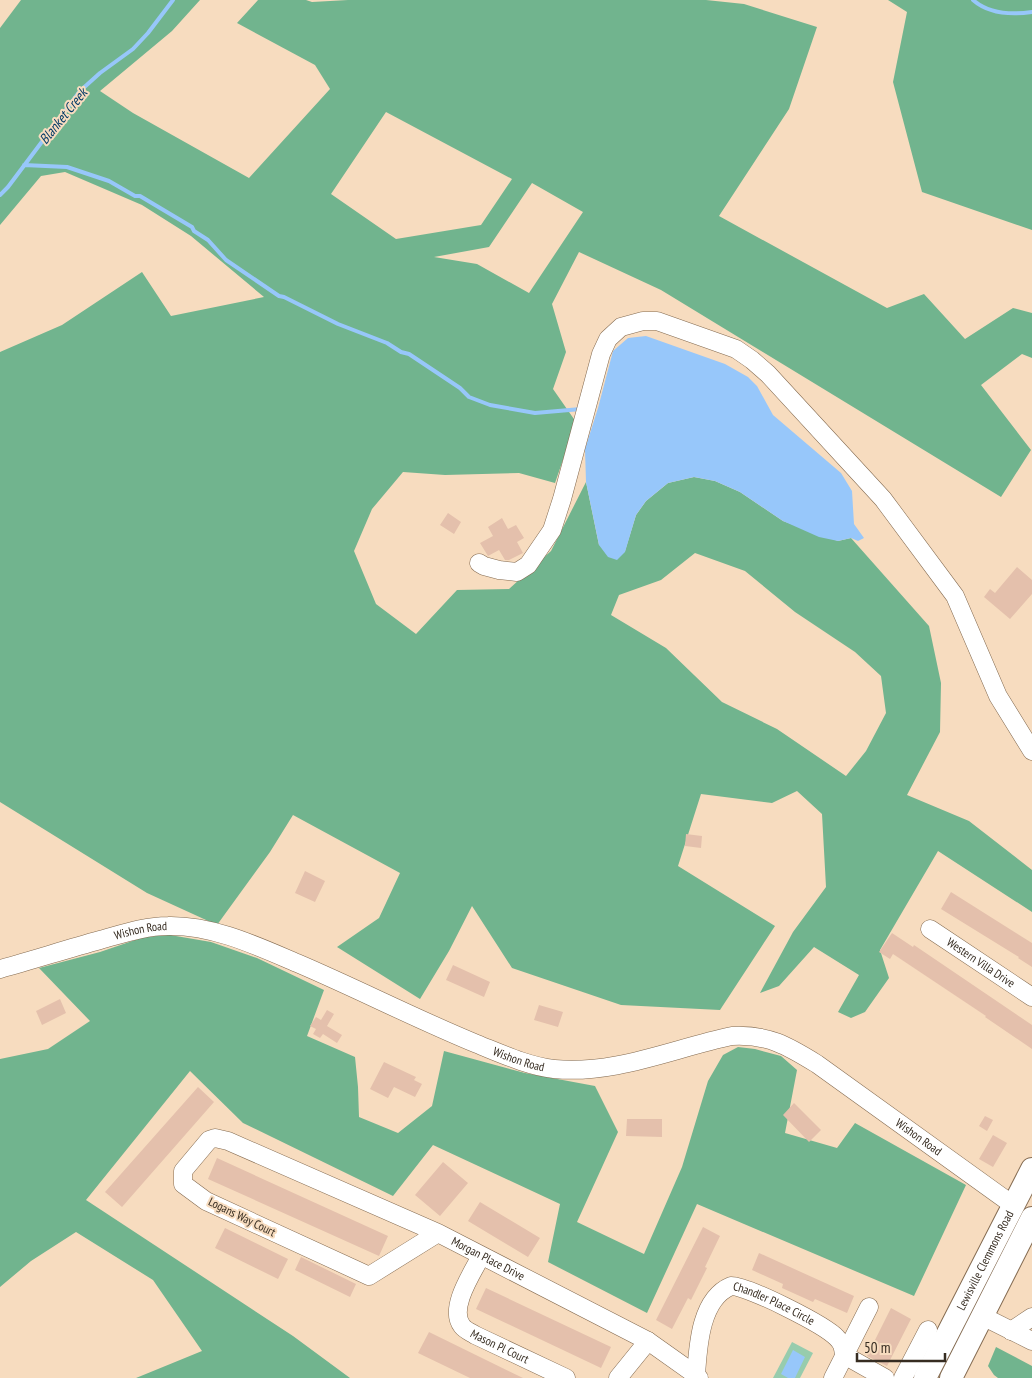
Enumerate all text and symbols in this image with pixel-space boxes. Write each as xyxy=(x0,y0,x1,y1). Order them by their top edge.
water label: Blanket Creek xyxy=(35,83,92,147)
street label: Wishon Road xyxy=(112,918,167,943)
street label: Western Villa Drive xyxy=(944,934,1018,990)
street label: Wishon Road xyxy=(491,1043,546,1074)
street label: Wishon Road xyxy=(893,1115,945,1158)
street label: Logans Way Court xyxy=(206,1194,279,1240)
street label: Lewisville Clemmons Road xyxy=(953,1208,1016,1313)
street label: Morgan Place Drive xyxy=(449,1233,527,1283)
street label: Chandler Place Circle xyxy=(732,1278,818,1328)
street label: Mason Pl Court xyxy=(468,1326,532,1367)
scale bar xyxy=(857,1330,944,1362)
text: 50 m xyxy=(864,1338,890,1357)

